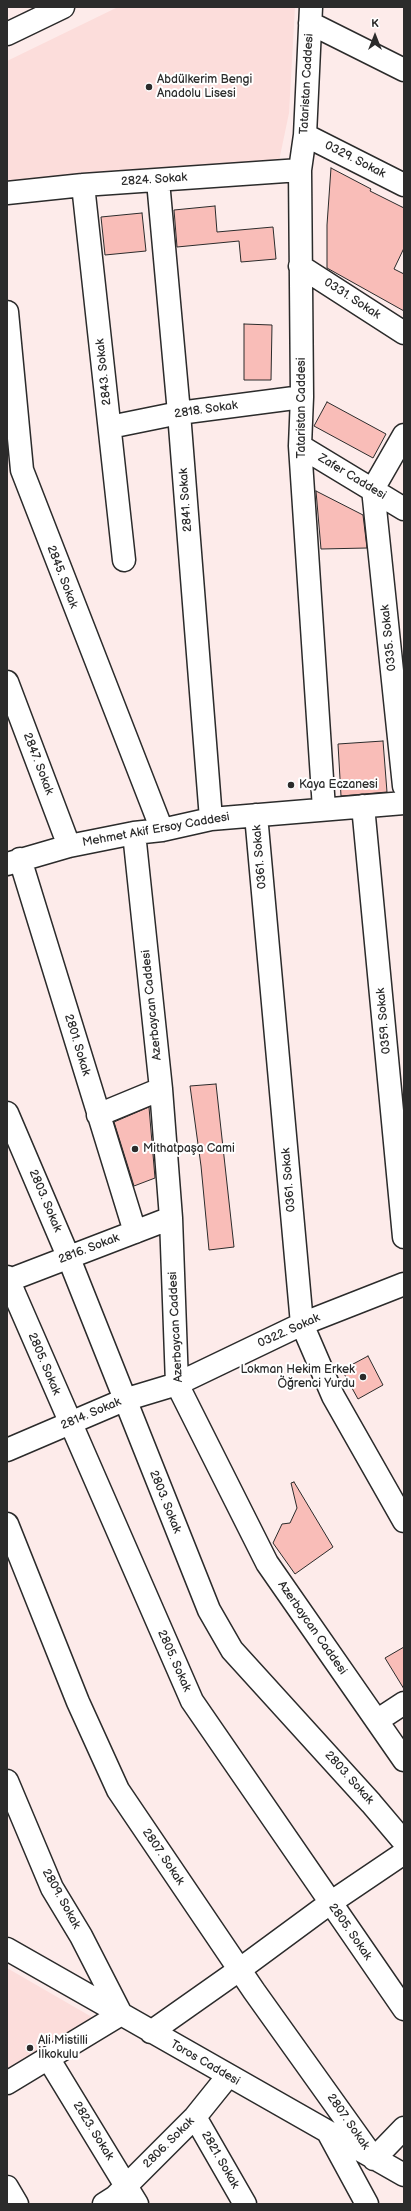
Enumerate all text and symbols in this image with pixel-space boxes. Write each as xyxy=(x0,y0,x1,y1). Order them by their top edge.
north arrow xyxy=(355,16,395,56)
text: K xyxy=(371,17,379,30)
street label: Tataristan Caddesi xyxy=(297,33,317,135)
place label: Abdülkerim Bengi Anadolu Lisesi xyxy=(157,73,252,101)
marker: Abdülkerim Bengi Anadolu Lisesi xyxy=(144,82,154,92)
street label: 0329. Sokak xyxy=(322,138,388,182)
street label: 2824. Sokak xyxy=(120,171,188,189)
street label: 0331. Sokak xyxy=(321,275,383,323)
street label: 2843. Sokak xyxy=(93,338,115,406)
street label: Tataristan Caddesi xyxy=(295,357,309,459)
street label: 2818. Sokak xyxy=(173,398,239,422)
street label: Zafer Caddesi xyxy=(315,451,389,503)
street label: 2841. Sokak xyxy=(177,468,195,532)
street label: 2845. Sokak xyxy=(43,543,81,611)
street label: 0335. Sokak xyxy=(378,604,400,672)
street label: 2847. Sokak xyxy=(20,731,56,797)
place label: Kaya Eczanesi xyxy=(299,778,378,792)
marker: Kaya Eczanesi xyxy=(286,780,296,790)
street label: Mehmet Akif Ersoy Caddesi xyxy=(81,810,231,850)
street label: 0361. Sokak xyxy=(250,824,270,890)
street label: Azerbaycan Caddesi xyxy=(139,949,165,1061)
street label: 0359. Sokak xyxy=(374,987,394,1055)
street label: 2801. Sokak xyxy=(61,1012,93,1078)
place label: Mithatpaşa Cami xyxy=(143,1142,235,1156)
marker: Mithatpaşa Cami xyxy=(130,1144,140,1154)
street label: 0361. Sokak xyxy=(279,1147,299,1213)
street label: 2803. Sokak xyxy=(25,1168,65,1234)
street label: 2816. Sokak xyxy=(57,1231,121,1267)
street label: Azerbaycan Caddesi xyxy=(166,1271,186,1383)
street label: 0322. Sokak xyxy=(256,1311,322,1351)
street label: 2805. Sokak xyxy=(24,1331,64,1397)
place label: Lokman Hekim Erkek Öğrenci Yurdu xyxy=(240,1363,355,1391)
marker: Lokman Hekim Erkek Öğrenci Yurdu xyxy=(358,1372,368,1382)
street label: 2814. Sokak xyxy=(59,1395,123,1433)
street label: 2803. Sokak xyxy=(146,1468,184,1536)
street label: Azerbaycan Caddesi xyxy=(274,1578,350,1678)
street label: 2805. Sokak xyxy=(154,1628,194,1694)
street label: 2803. Sokak xyxy=(321,1748,377,1808)
street label: 2807. Sokak xyxy=(139,1826,187,1888)
street label: 2809. Sokak xyxy=(39,1867,83,1931)
street label: 2805. Sokak xyxy=(325,1901,375,1963)
place label: Ali Mistilli İlkokulu xyxy=(38,2034,88,2062)
street label: Toros Caddesi xyxy=(168,2037,242,2089)
marker: Ali Mistilli İlkokulu xyxy=(25,2043,35,2053)
street label: 2807. Sokak xyxy=(323,2091,373,2153)
street label: 2823. Sokak xyxy=(69,2099,117,2163)
street label: 2806. Sokak xyxy=(140,2114,198,2172)
street label: 2821. Sokak xyxy=(198,2129,242,2191)

